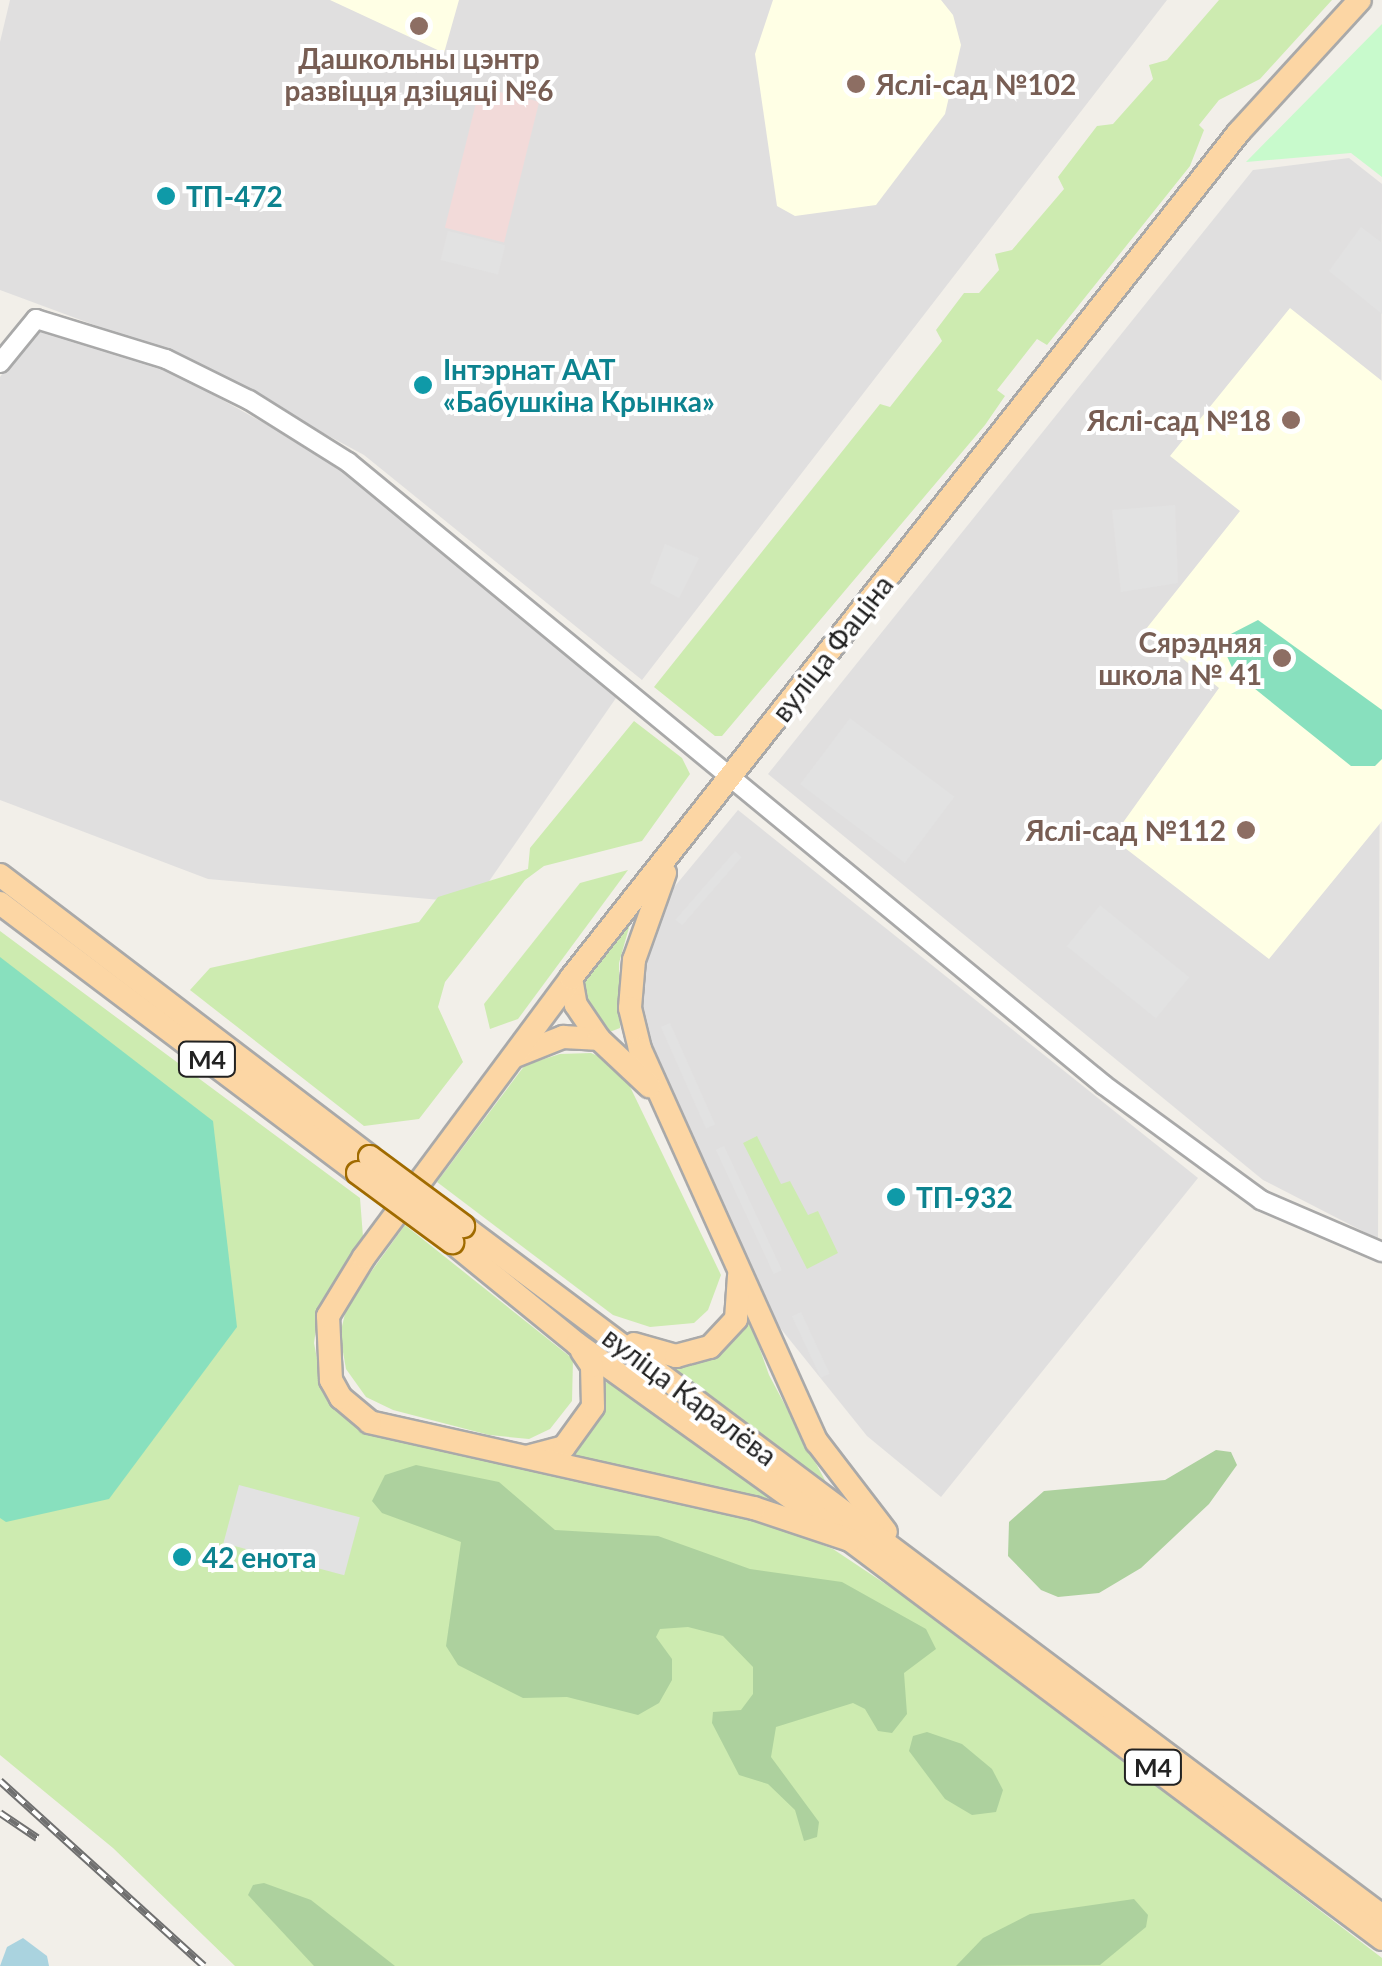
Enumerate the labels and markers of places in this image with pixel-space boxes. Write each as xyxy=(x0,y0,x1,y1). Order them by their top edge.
marker: Дашкольны цэнтр развіцця дзіцяці №6 xyxy=(408,15,430,37)
place label: Дашкольны цэнтр развіцця дзіцяці №6 xyxy=(284,41,554,107)
place label: Яслі-сад №102 xyxy=(876,67,1076,101)
marker: Яслі-сад №102 xyxy=(845,73,867,95)
place label: ТП-472 xyxy=(186,179,283,213)
marker: ТП-472 xyxy=(155,185,177,207)
place label: Інтэрнат ААТ «Бабушкіна Крынка» xyxy=(443,352,715,418)
marker: Інтэрнат ААТ «Бабушкіна Крынка» xyxy=(412,374,434,396)
place label: Яслі-сад №18 xyxy=(1087,403,1271,437)
marker: Яслі-сад №18 xyxy=(1280,409,1302,431)
place label: Сярэдняя школа № 41 xyxy=(1098,625,1262,691)
marker: Сярэдняя школа № 41 xyxy=(1271,647,1293,669)
place label: Яслі-сад №112 xyxy=(1026,813,1226,847)
marker: Яслі-сад №112 xyxy=(1235,819,1257,841)
place label: ТП-932 xyxy=(916,1180,1013,1214)
marker: ТП-932 xyxy=(885,1186,907,1208)
place label: 42 енота xyxy=(202,1540,316,1574)
marker: 42 енота xyxy=(171,1546,193,1568)

